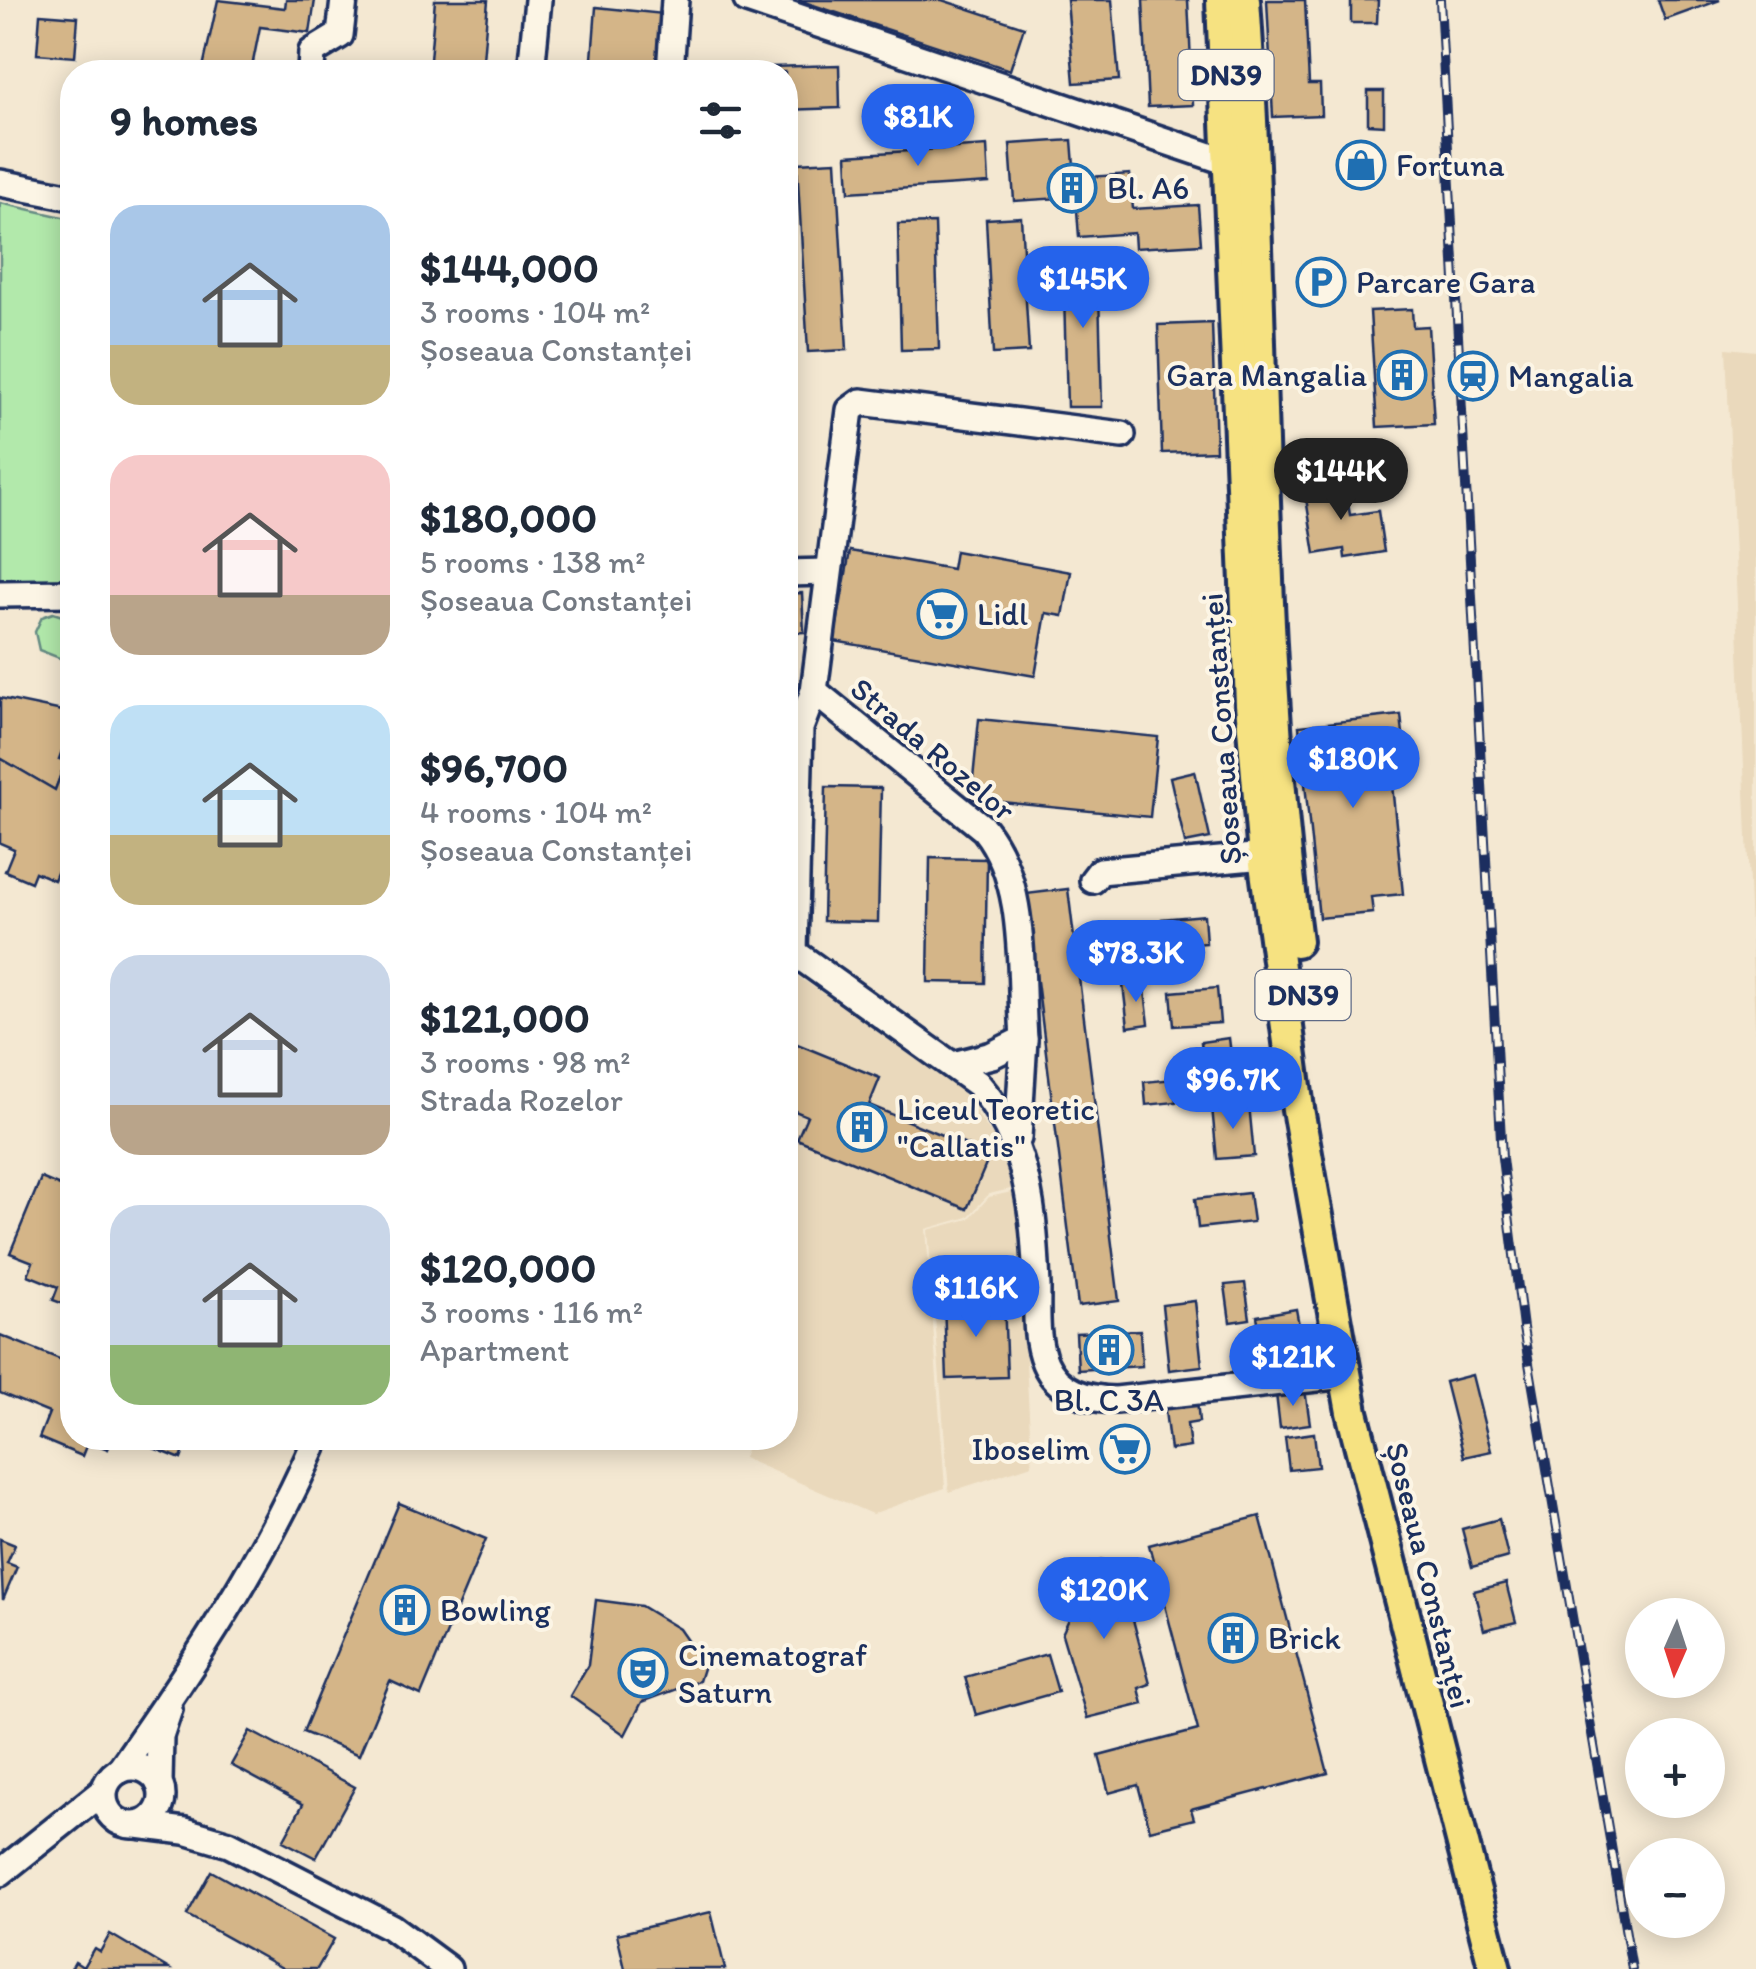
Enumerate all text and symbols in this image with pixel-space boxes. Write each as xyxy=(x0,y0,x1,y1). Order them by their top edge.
road number: DN39 xyxy=(1178,50,1274,100)
pin: $81K xyxy=(859,84,977,169)
icon: filters xyxy=(693,93,748,148)
text: 9 homes xyxy=(110,95,258,146)
text: $81K xyxy=(883,97,953,135)
shop icon: Fortuna xyxy=(1335,139,1387,191)
place label: Fortuna xyxy=(1396,146,1505,184)
building icon: Bl. A6 xyxy=(1046,162,1098,214)
place label: Bl. A6 xyxy=(1107,169,1189,207)
text: $144,000 xyxy=(420,242,599,293)
icon: home xyxy=(190,245,310,365)
pin: $145K xyxy=(1013,246,1153,331)
parking icon: Parcare Gara xyxy=(1295,256,1347,308)
text: $145K xyxy=(1039,259,1127,297)
place label: Parcare Gara xyxy=(1356,263,1536,301)
text: 3 rooms · 104 m² xyxy=(420,293,650,331)
text: Șoseaua Constanței xyxy=(420,331,692,369)
building icon: Gara Mangalia xyxy=(1376,349,1428,401)
station icon: Mangalia xyxy=(1447,350,1499,402)
place label: Gara Mangalia xyxy=(1166,356,1367,394)
place label: Mangalia xyxy=(1508,357,1634,395)
pin: $144K xyxy=(1271,438,1411,523)
text: $144K xyxy=(1296,451,1386,489)
text: $180,000 xyxy=(420,492,597,543)
icon: home xyxy=(190,495,310,615)
text: 5 rooms · 138 m² xyxy=(420,543,646,581)
text: Șoseaua Constanței xyxy=(420,581,692,619)
supermarket icon: Lidl xyxy=(916,588,968,640)
street label: Șoseaua Constanței xyxy=(1193,592,1249,866)
place label: Lidl xyxy=(977,595,1028,633)
street label: Strada Rozelor xyxy=(843,669,1023,829)
pin: $180K xyxy=(1283,726,1423,811)
text: $180K xyxy=(1309,739,1397,777)
text: $96,700 xyxy=(420,742,568,793)
icon: home xyxy=(190,745,310,865)
text: 4 rooms · 104 m² xyxy=(420,793,652,831)
text: Șoseaua Constanței xyxy=(420,831,692,869)
pin: $78.3K xyxy=(1055,920,1217,1005)
text: $78.3K xyxy=(1088,933,1184,971)
road number: DN39 xyxy=(1256,970,1350,1020)
text: $121,000 xyxy=(420,992,590,1043)
icon: home xyxy=(190,995,310,1115)
text: 3 rooms · 98 m² xyxy=(420,1043,631,1081)
pin: $96.7K xyxy=(1152,1047,1314,1132)
text: $96.7K xyxy=(1186,1060,1280,1098)
text: Strada Rozelor xyxy=(420,1081,623,1119)
place label: Liceul Teoretic "Callatis" xyxy=(897,1090,1095,1165)
building icon: Liceul Teoretic "Callatis" xyxy=(836,1101,888,1153)
text: $120,000 xyxy=(420,1242,596,1293)
icon: home xyxy=(190,1245,310,1365)
pin: $116K xyxy=(906,1255,1046,1340)
text: $116K xyxy=(934,1268,1018,1306)
text: 3 rooms · 116 m² xyxy=(420,1293,643,1331)
building icon: Bl. C 3A xyxy=(1083,1324,1135,1376)
pin: $121K xyxy=(1223,1324,1363,1409)
text: Apartment xyxy=(420,1331,569,1369)
text: $121K xyxy=(1251,1337,1335,1375)
place label: Bl. C 3A xyxy=(1054,1381,1164,1419)
supermarket icon: Iboselim xyxy=(1099,1423,1151,1475)
place label: Iboselim xyxy=(972,1430,1090,1468)
street label: Șoseaua Constanței xyxy=(1378,1438,1480,1712)
pin: $120K xyxy=(1034,1557,1174,1642)
text: $120K xyxy=(1060,1570,1148,1608)
building icon: Bowling xyxy=(379,1584,431,1636)
place label: Bowling xyxy=(440,1591,551,1629)
north arrow xyxy=(1625,1598,1725,1698)
map controls xyxy=(1625,1598,1725,1938)
building icon: Brick xyxy=(1207,1612,1259,1664)
place label: Brick xyxy=(1268,1619,1341,1657)
place label: Cinematograf Saturn xyxy=(678,1636,868,1711)
theatre icon: Cinematograf Saturn xyxy=(617,1647,669,1699)
button: + xyxy=(1625,1718,1725,1818)
button: − xyxy=(1625,1838,1725,1938)

